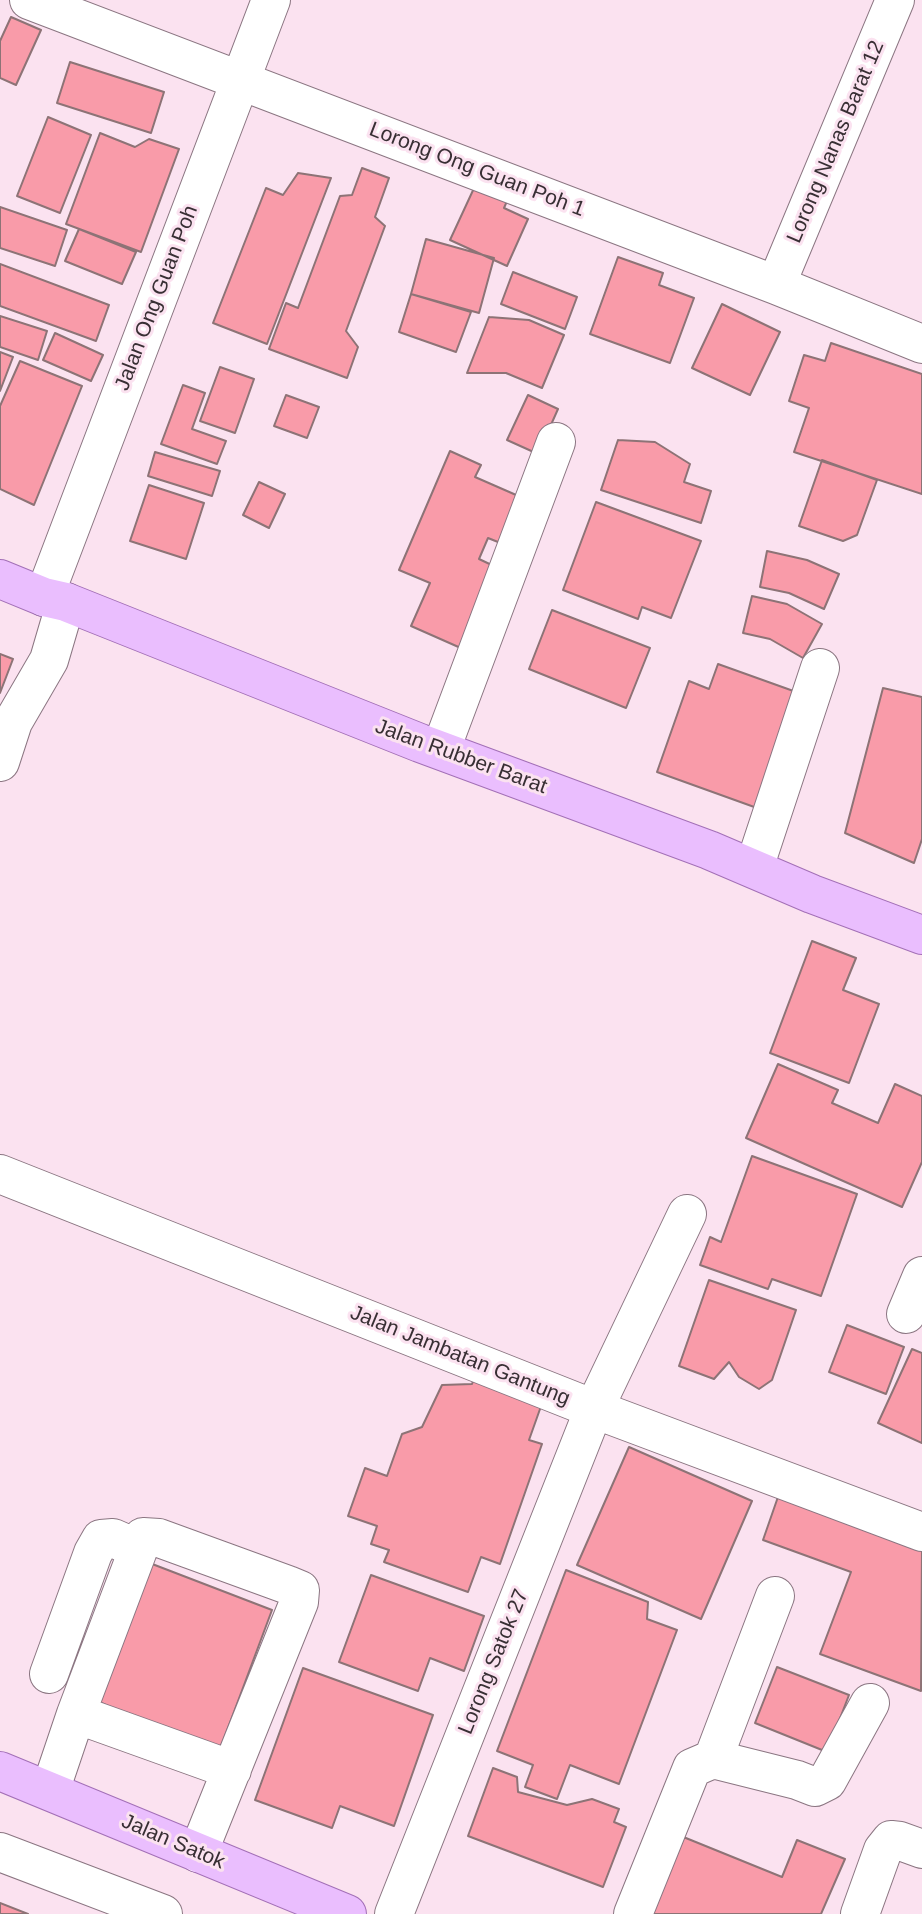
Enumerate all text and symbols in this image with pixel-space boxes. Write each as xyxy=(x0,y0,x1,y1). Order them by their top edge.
street label: Lorong Nanas Barat 12 xyxy=(782,37,890,247)
street label: Lorong Ong Guan Poh 1 xyxy=(366,117,588,223)
street label: Jalan Ong Guan Poh xyxy=(110,202,204,394)
street label: Jalan Rubber Barat xyxy=(372,714,550,800)
street label: Jalan Jambatan Gantung xyxy=(346,1300,574,1412)
street label: Lorong Satok 27 xyxy=(453,1586,535,1738)
street label: Jalan Satok xyxy=(118,1809,228,1875)

